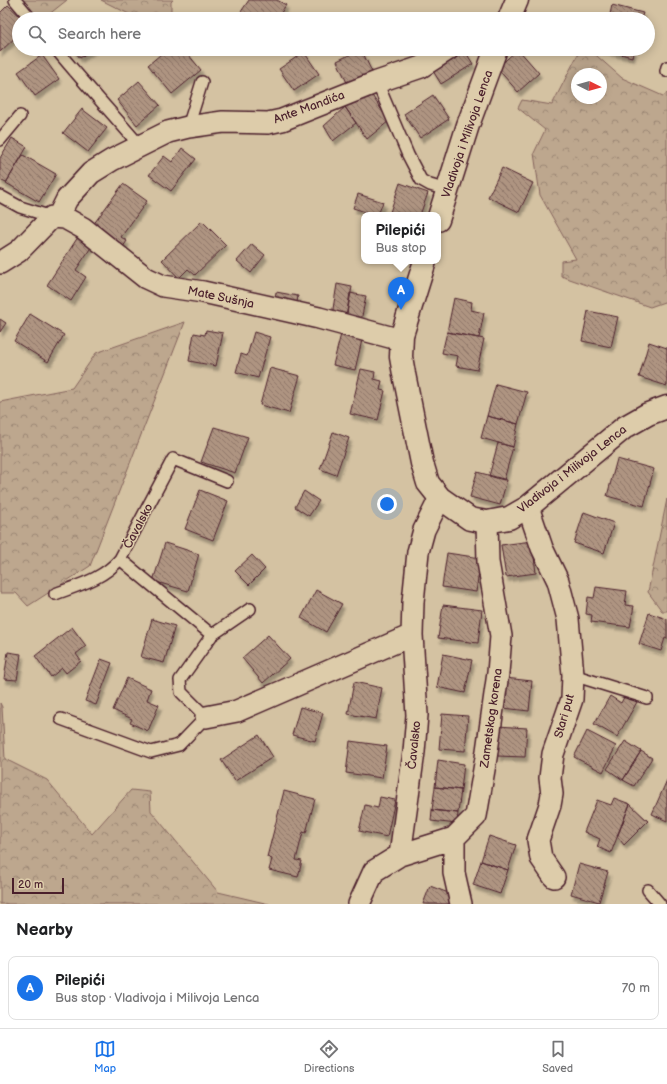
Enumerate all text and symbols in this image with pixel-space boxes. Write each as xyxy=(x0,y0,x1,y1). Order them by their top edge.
search box xyxy=(12,12,655,56)
icon: search xyxy=(26,23,48,45)
text: Search here xyxy=(58,25,141,44)
street label: Vladivoja i Milivoja Lenca xyxy=(439,68,496,200)
north arrow xyxy=(571,68,607,104)
street label: Ante Mandića xyxy=(272,88,347,127)
popup xyxy=(361,212,441,264)
text: Pilepići xyxy=(375,221,425,240)
text: Bus stop xyxy=(375,240,427,256)
pin: A xyxy=(388,277,414,310)
street label: Mate Sušnja xyxy=(186,283,256,312)
street label: Vladivoja i Milivoja Lenca xyxy=(515,422,630,517)
your location xyxy=(377,494,397,514)
street label: Čavalsko xyxy=(119,500,157,551)
street label: Zametskog korena xyxy=(477,667,506,770)
street label: Stari put xyxy=(551,692,578,740)
street label: Čavalsko xyxy=(402,720,425,770)
scale bar xyxy=(12,876,64,895)
text: 20 m xyxy=(18,878,43,891)
text: Nearby xyxy=(16,920,73,940)
text: Pilepići xyxy=(55,971,105,990)
text: A xyxy=(26,980,34,996)
text: 70 m xyxy=(622,980,650,996)
text: Bus stop · Vladivoja i Milivoja Lenca xyxy=(55,990,259,1006)
tab: Map xyxy=(94,1038,116,1075)
tab: Directions xyxy=(304,1038,354,1075)
tab: Saved xyxy=(542,1038,573,1075)

